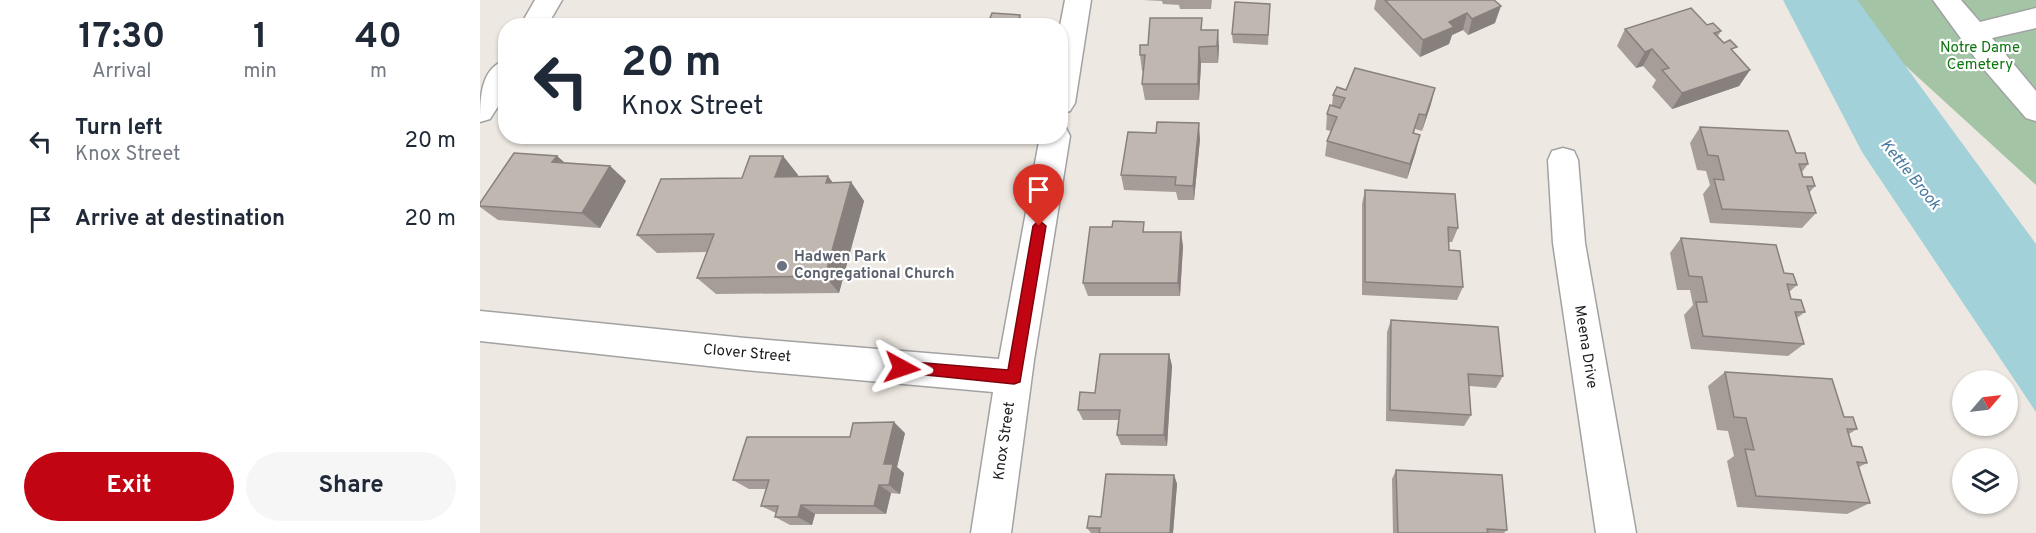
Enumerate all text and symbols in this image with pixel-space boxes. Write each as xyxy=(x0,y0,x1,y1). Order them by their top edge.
text: 17:30 xyxy=(78,15,165,61)
text: 1 xyxy=(253,15,267,61)
text: 40 xyxy=(355,15,402,61)
text: 20 m xyxy=(621,38,722,91)
park label: Notre Dame Cemetery xyxy=(1940,39,2020,75)
icon: left xyxy=(522,42,600,120)
text: Arrival xyxy=(92,59,152,85)
text: min xyxy=(244,59,277,85)
text: m xyxy=(370,59,387,85)
text: Knox Street xyxy=(621,90,764,124)
text: Turn left xyxy=(75,115,163,142)
icon: left xyxy=(24,125,57,158)
text: 20 m xyxy=(405,128,456,155)
water label: Kettle Brook xyxy=(1875,136,1945,215)
text: Knox Street xyxy=(75,142,181,168)
pin xyxy=(1013,164,1064,226)
icon: arrive xyxy=(1022,173,1055,206)
icon: arrive xyxy=(24,203,57,236)
text: Arrive at destination xyxy=(75,206,285,233)
text: 20 m xyxy=(405,206,456,233)
place label: Hadwen Park Congregational Church xyxy=(794,248,955,284)
marker: Hadwen Park Congregational Church xyxy=(775,259,789,273)
street label: Meena Drive xyxy=(1569,304,1601,390)
position arrow xyxy=(870,336,934,400)
street label: Clover Street xyxy=(702,341,792,367)
north arrow xyxy=(1952,370,2018,436)
map controls xyxy=(1952,370,2018,514)
street label: Knox Street xyxy=(990,400,1020,482)
button: layers xyxy=(1952,448,2018,514)
button: Exit xyxy=(24,452,234,521)
button: Share xyxy=(246,452,456,521)

